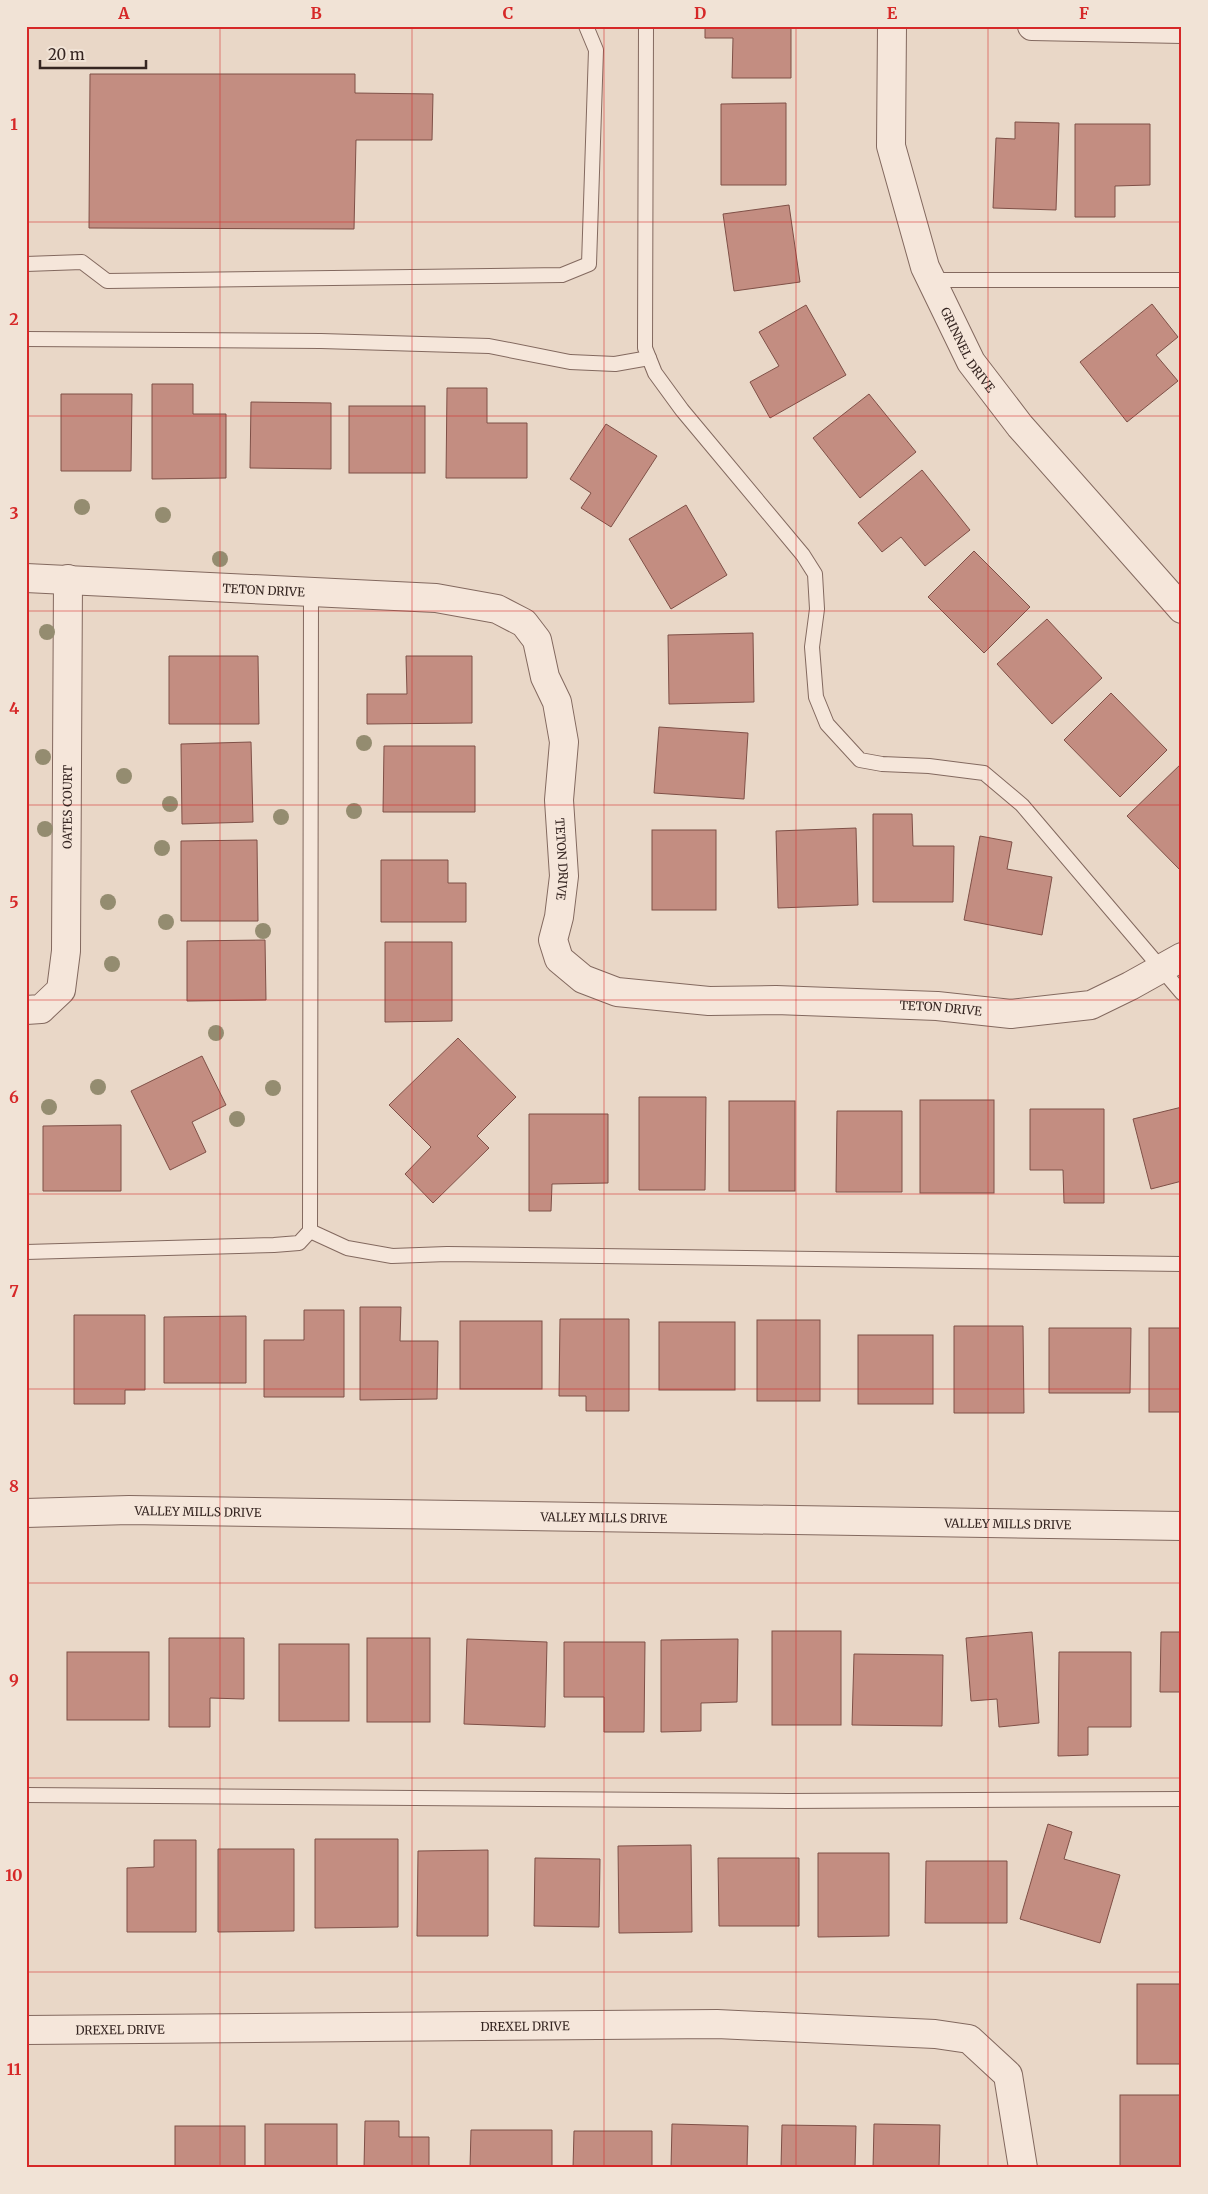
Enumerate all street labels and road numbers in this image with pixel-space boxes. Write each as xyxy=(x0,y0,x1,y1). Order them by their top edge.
street label: GRINNEL DRIVE xyxy=(938,305,999,395)
street label: TETON DRIVE xyxy=(222,580,306,599)
street label: OATES COURT xyxy=(59,764,75,849)
street label: TETON DRIVE xyxy=(553,818,572,901)
street label: TETON DRIVE xyxy=(899,997,983,1018)
street label: VALLEY MILLS DRIVE xyxy=(133,1503,262,1520)
street label: VALLEY MILLS DRIVE xyxy=(539,1509,668,1526)
street label: VALLEY MILLS DRIVE xyxy=(943,1515,1072,1532)
street label: DREXEL DRIVE xyxy=(480,2018,570,2034)
street label: DREXEL DRIVE xyxy=(75,2021,165,2037)

